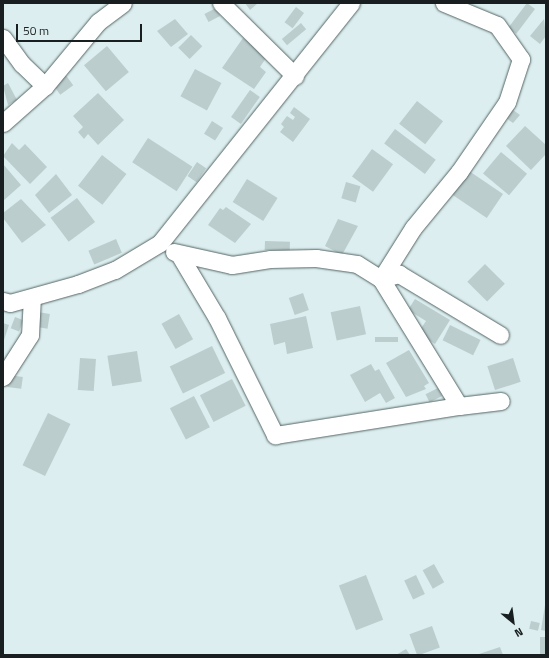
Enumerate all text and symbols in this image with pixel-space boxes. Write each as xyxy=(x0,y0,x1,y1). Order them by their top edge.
scale bar xyxy=(18,16,144,42)
text: 50 m xyxy=(23,21,49,40)
north arrow xyxy=(493,602,533,642)
text: N xyxy=(512,624,526,641)

